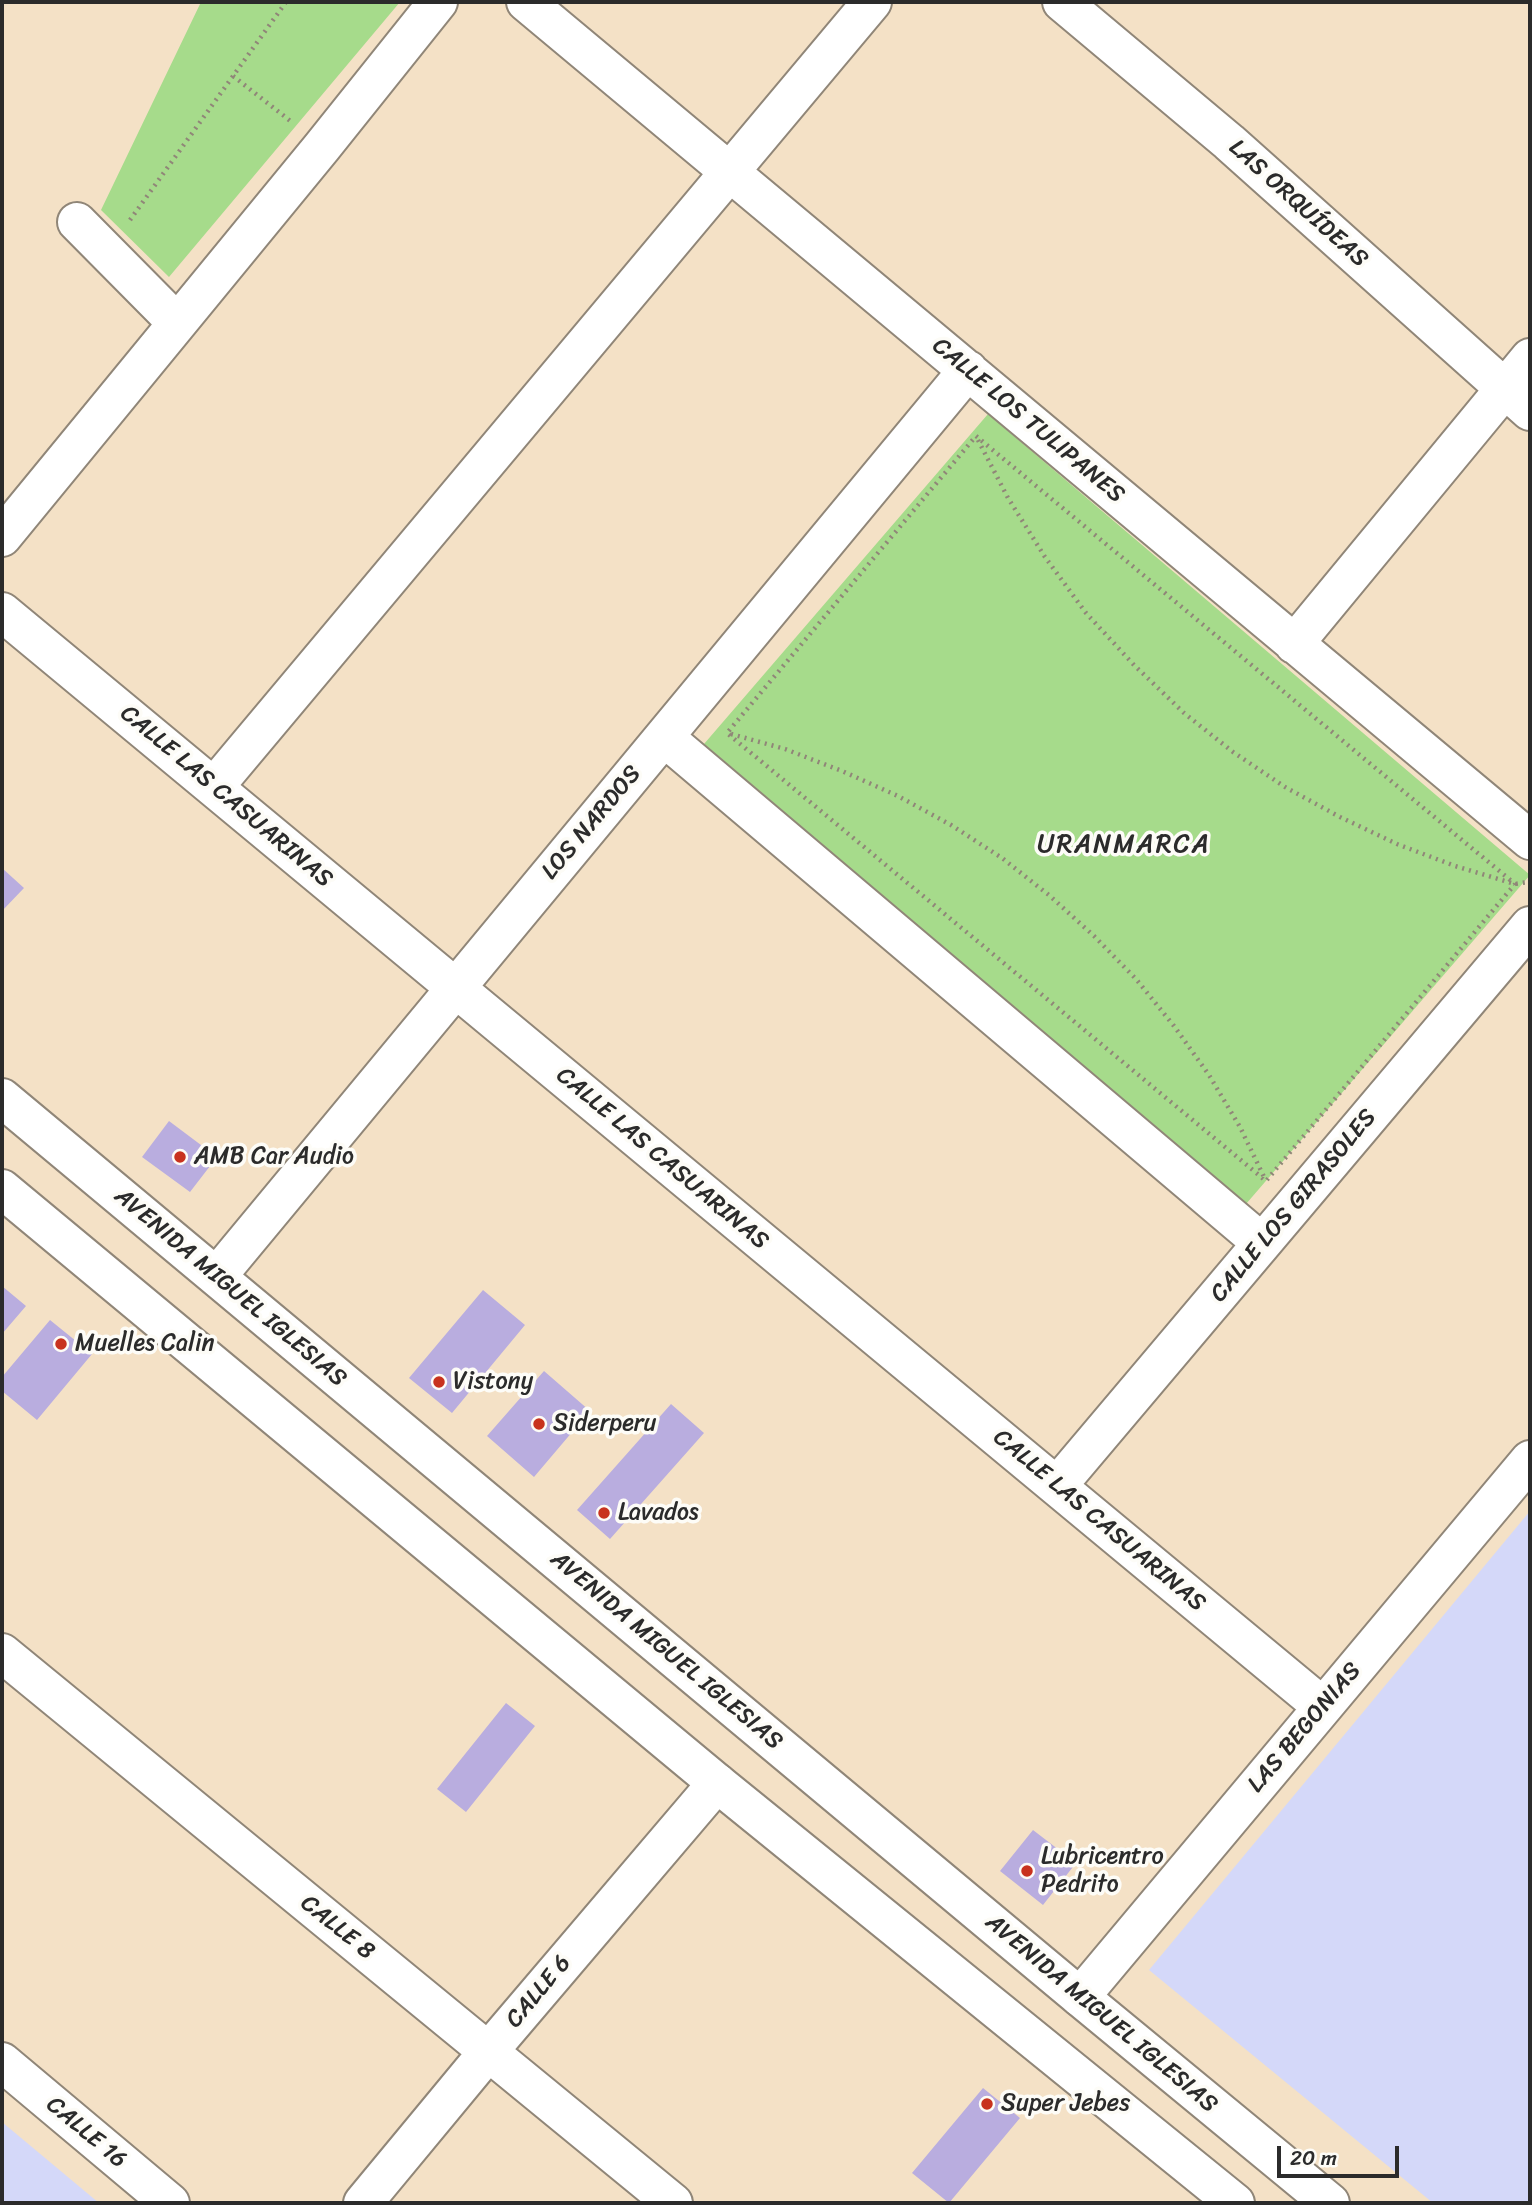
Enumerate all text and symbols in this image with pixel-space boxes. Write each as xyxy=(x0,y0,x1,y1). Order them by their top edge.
street label: LAS ORQUÍDEAS xyxy=(1222,134,1374,274)
street label: CALLE LOS TULIPANES xyxy=(926,332,1130,510)
street label: CALLE LAS CASUARINAS xyxy=(114,700,338,894)
street label: LOS NARDOS xyxy=(536,760,648,886)
district label: URANMARCA xyxy=(1039,829,1209,861)
street label: CALLE LAS CASUARINAS xyxy=(550,1062,774,1256)
street label: CALLE LOS GIRASOLES xyxy=(1205,1104,1383,1308)
place label: AMB Car Audio xyxy=(194,1143,354,1171)
marker: AMB Car Audio xyxy=(172,1149,188,1165)
street label: AVENIDA MIGUEL IGLESIAS xyxy=(108,1182,352,1394)
place label: Muelles Calin xyxy=(75,1330,215,1358)
marker: Muelles Calin xyxy=(53,1336,69,1352)
place label: Vistony xyxy=(453,1368,533,1396)
marker: Vistony xyxy=(431,1374,447,1390)
place label: Siderperu xyxy=(553,1410,656,1438)
marker: Siderperu xyxy=(531,1416,547,1432)
street label: CALLE LAS CASUARINAS xyxy=(987,1424,1211,1618)
place label: Lavados xyxy=(618,1499,699,1527)
marker: Lavados xyxy=(596,1505,612,1521)
street label: AVENIDA MIGUEL IGLESIAS xyxy=(544,1545,788,1757)
street label: LAS BEGONIAS xyxy=(1242,1657,1368,1799)
place label: Lubricentro Pedrito xyxy=(1041,1843,1164,1899)
marker: Lubricentro Pedrito xyxy=(1019,1863,1035,1879)
street label: CALLE 8 xyxy=(294,1889,380,1967)
street label: AVENIDA MIGUEL IGLESIAS xyxy=(979,1908,1223,2120)
street label: CALLE 6 xyxy=(500,1950,578,2034)
place label: Super Jebes xyxy=(1001,2090,1130,2118)
street label: CALLE 16 xyxy=(40,2091,132,2175)
marker: Super Jebes xyxy=(979,2096,995,2112)
scale bar xyxy=(1280,2132,1402,2176)
text: 20 m xyxy=(1290,2139,1337,2177)

